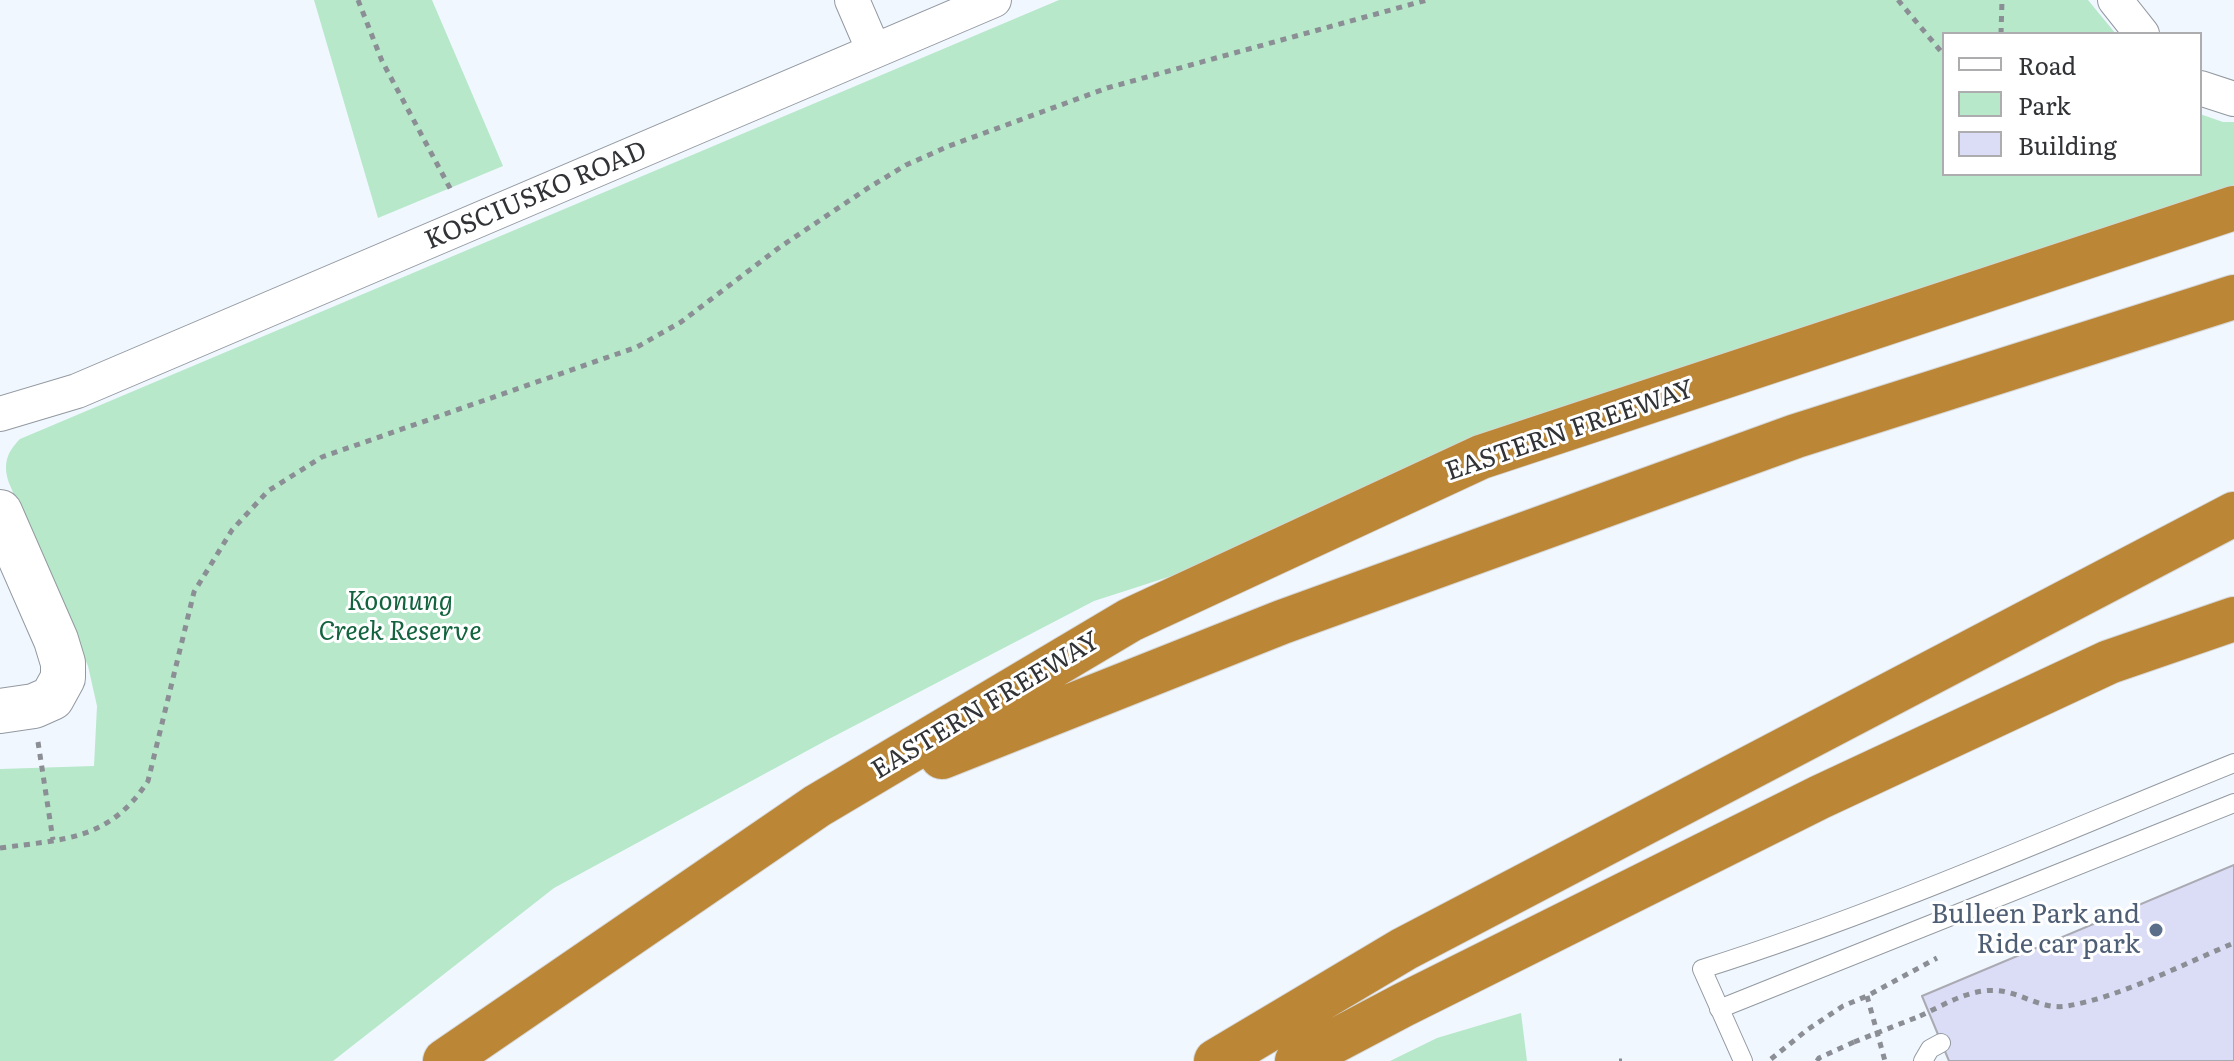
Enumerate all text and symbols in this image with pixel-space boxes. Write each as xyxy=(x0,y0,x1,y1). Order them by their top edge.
legend xyxy=(1942,32,2202,176)
text: Road xyxy=(2018,47,2076,82)
text: Park xyxy=(2018,87,2071,122)
text: Building xyxy=(2018,127,2117,162)
street label: KOSCIUSKO ROAD xyxy=(420,135,652,257)
street label: EASTERN FREEWAY xyxy=(1442,374,1698,488)
park label: Koonung Creek Reserve xyxy=(318,586,482,648)
street label: EASTERN FREEWAY xyxy=(866,626,1106,786)
place label: Bulleen Park and Ride car park xyxy=(1931,899,2140,960)
marker: Bulleen Park and Ride car park xyxy=(2147,921,2165,939)

